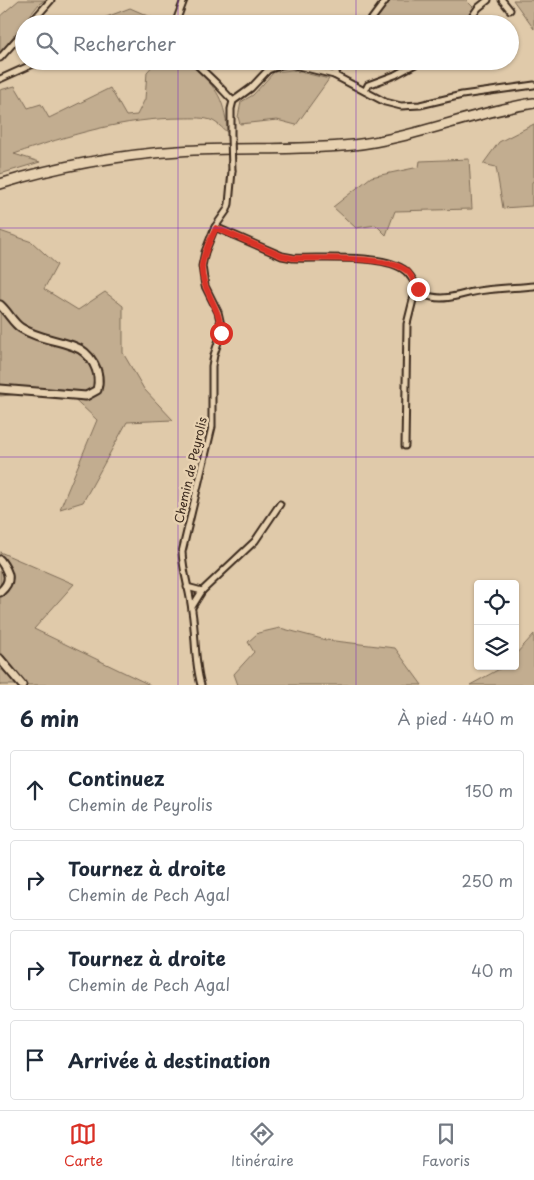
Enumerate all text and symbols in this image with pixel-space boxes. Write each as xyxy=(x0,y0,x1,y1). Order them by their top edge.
search box xyxy=(15,15,519,70)
icon: search xyxy=(33,29,61,57)
text: Rechercher xyxy=(73,29,176,57)
route end xyxy=(407,278,430,301)
route start xyxy=(210,322,233,345)
street label: Chemin de Peyrolis xyxy=(169,415,211,525)
map controls xyxy=(474,580,519,670)
button: locate xyxy=(474,580,519,625)
button: layers xyxy=(474,625,519,670)
text: 6 min xyxy=(20,702,79,734)
text: À pied · 440 m xyxy=(398,706,514,730)
text: Continuez xyxy=(68,764,165,792)
icon: ahead xyxy=(21,776,49,804)
text: 150 m xyxy=(465,778,513,802)
text: Chemin de Peyrolis xyxy=(68,792,213,816)
text: Tournez à droite xyxy=(68,854,226,882)
icon: right xyxy=(21,866,49,894)
text: 250 m xyxy=(462,868,513,892)
text: Chemin de Pech Agal xyxy=(68,882,230,906)
text: Tournez à droite xyxy=(68,944,226,972)
icon: right xyxy=(21,956,49,984)
text: 40 m xyxy=(471,958,513,982)
text: Chemin de Pech Agal xyxy=(68,972,230,996)
icon: arrive xyxy=(21,1046,49,1074)
text: Arrivée à destination xyxy=(68,1046,271,1074)
tab: Carte xyxy=(64,1120,103,1171)
tab: Itinéraire xyxy=(231,1120,294,1171)
tab: Favoris xyxy=(422,1120,470,1171)

